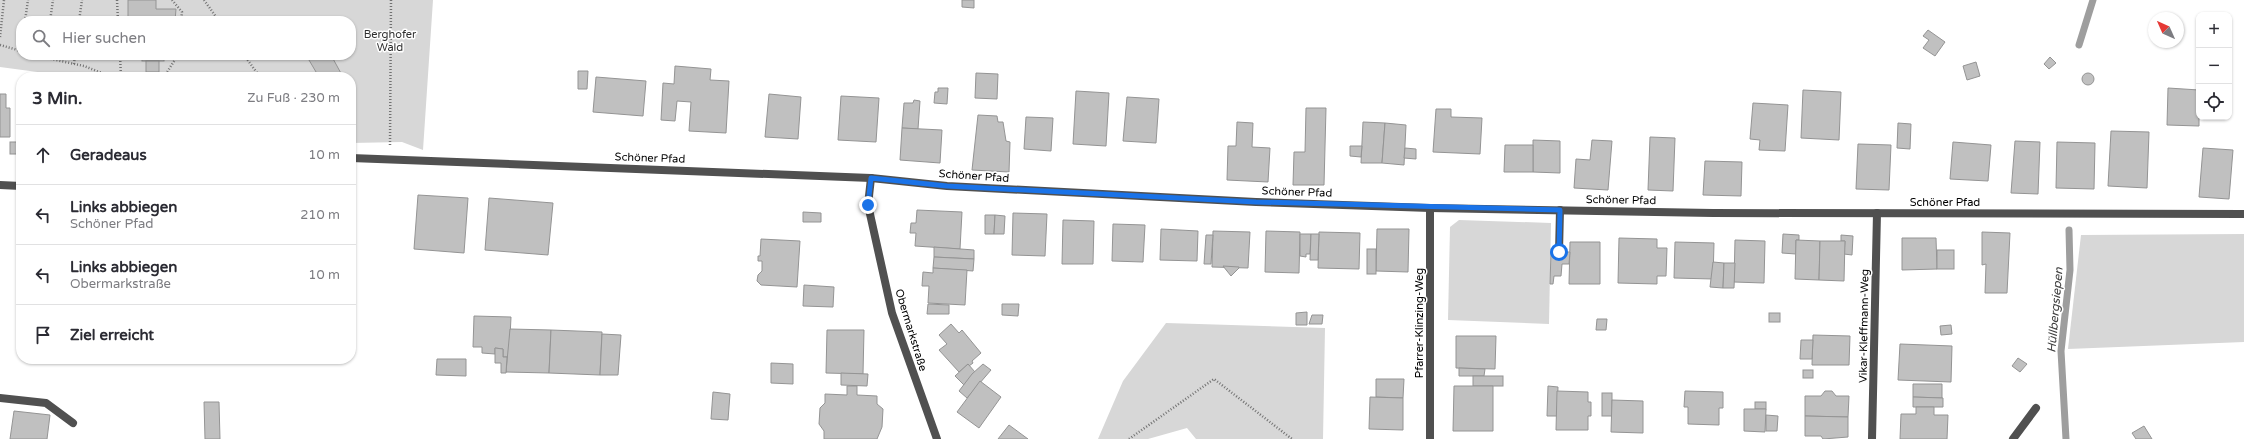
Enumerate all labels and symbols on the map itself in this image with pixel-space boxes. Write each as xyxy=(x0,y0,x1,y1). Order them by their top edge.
north arrow xyxy=(2148,12,2184,48)
park label: Berghofer Wald xyxy=(364,28,417,54)
street label: Schöner Pfad xyxy=(615,150,686,166)
street label: Schöner Pfad xyxy=(938,167,1010,185)
street label: Schöner Pfad xyxy=(1262,184,1333,200)
street label: Schöner Pfad xyxy=(1586,193,1656,207)
route end xyxy=(859,196,877,214)
street label: Schöner Pfad xyxy=(1910,196,1980,209)
route start xyxy=(1550,243,1568,261)
water label: Hüllbergsiepen xyxy=(2044,266,2066,353)
street label: Pfarrer-Klinzing-Weg xyxy=(1413,268,1426,378)
street label: Vikar-Kleffmann-Weg xyxy=(1857,269,1871,383)
street label: Obermarkstraße xyxy=(892,287,930,373)

